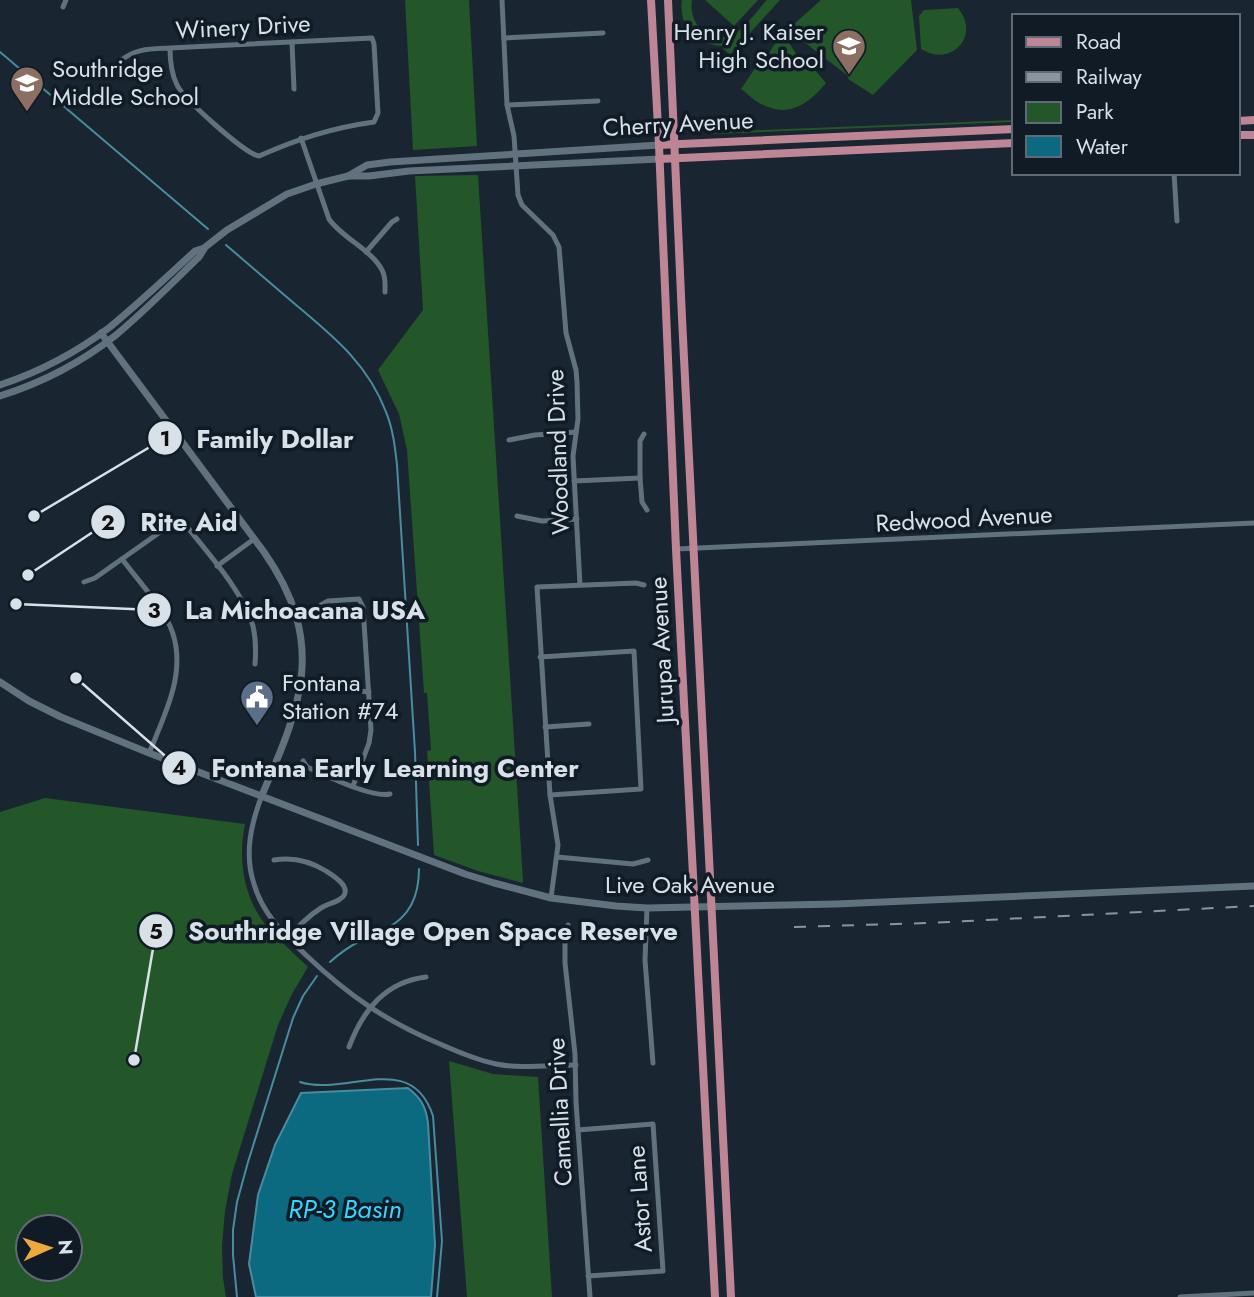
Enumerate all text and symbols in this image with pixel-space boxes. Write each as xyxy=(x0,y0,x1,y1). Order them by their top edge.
street label: Winery Drive xyxy=(175,5,311,48)
place label: Henry J. Kaiser High School xyxy=(673,14,825,77)
legend xyxy=(1012,14,1240,175)
school or university icon: Henry J. Kaiser High School xyxy=(830,27,868,76)
text: Road xyxy=(1076,27,1121,57)
place label: Southridge Middle School xyxy=(52,51,199,114)
text: Railway xyxy=(1076,62,1142,92)
school or university icon: Southridge Middle School xyxy=(8,64,46,113)
text: Park xyxy=(1076,97,1114,127)
street label: Cherry Avenue xyxy=(602,102,754,145)
text: Water xyxy=(1076,132,1129,162)
street label: Woodland Drive xyxy=(537,369,578,535)
callout: Family Dollar xyxy=(148,415,368,462)
text: Family Dollar xyxy=(196,420,354,458)
text: 1 xyxy=(160,424,170,454)
street label: Redwood Avenue xyxy=(875,496,1053,541)
callout: Rite Aid xyxy=(91,499,251,546)
text: Rite Aid xyxy=(140,503,238,541)
text: 2 xyxy=(101,508,115,538)
street label: Jurupa Avenue xyxy=(640,576,683,727)
callout: La Michoacana USA xyxy=(136,587,439,634)
text: La Michoacana USA xyxy=(185,591,426,629)
text: 3 xyxy=(147,596,161,626)
place label: Fontana Station #74 xyxy=(282,665,398,728)
public building icon: Fontana Station #74 xyxy=(238,678,276,727)
callout: Fontana Early Learning Center xyxy=(162,745,593,792)
text: Fontana Early Learning Center xyxy=(211,749,579,787)
text: 4 xyxy=(172,753,186,783)
street label: Live Oak Avenue xyxy=(605,867,775,902)
callout: Southridge Village Open Space Reserve xyxy=(139,908,692,955)
text: Southridge Village Open Space Reserve xyxy=(188,912,678,950)
text: 5 xyxy=(149,917,163,947)
street label: Camellia Drive xyxy=(538,1037,581,1187)
street label: Astor Lane xyxy=(618,1144,661,1254)
water label: RP-3 Basin xyxy=(288,1190,402,1228)
north arrow xyxy=(14,1213,84,1283)
text: N xyxy=(52,1239,79,1255)

